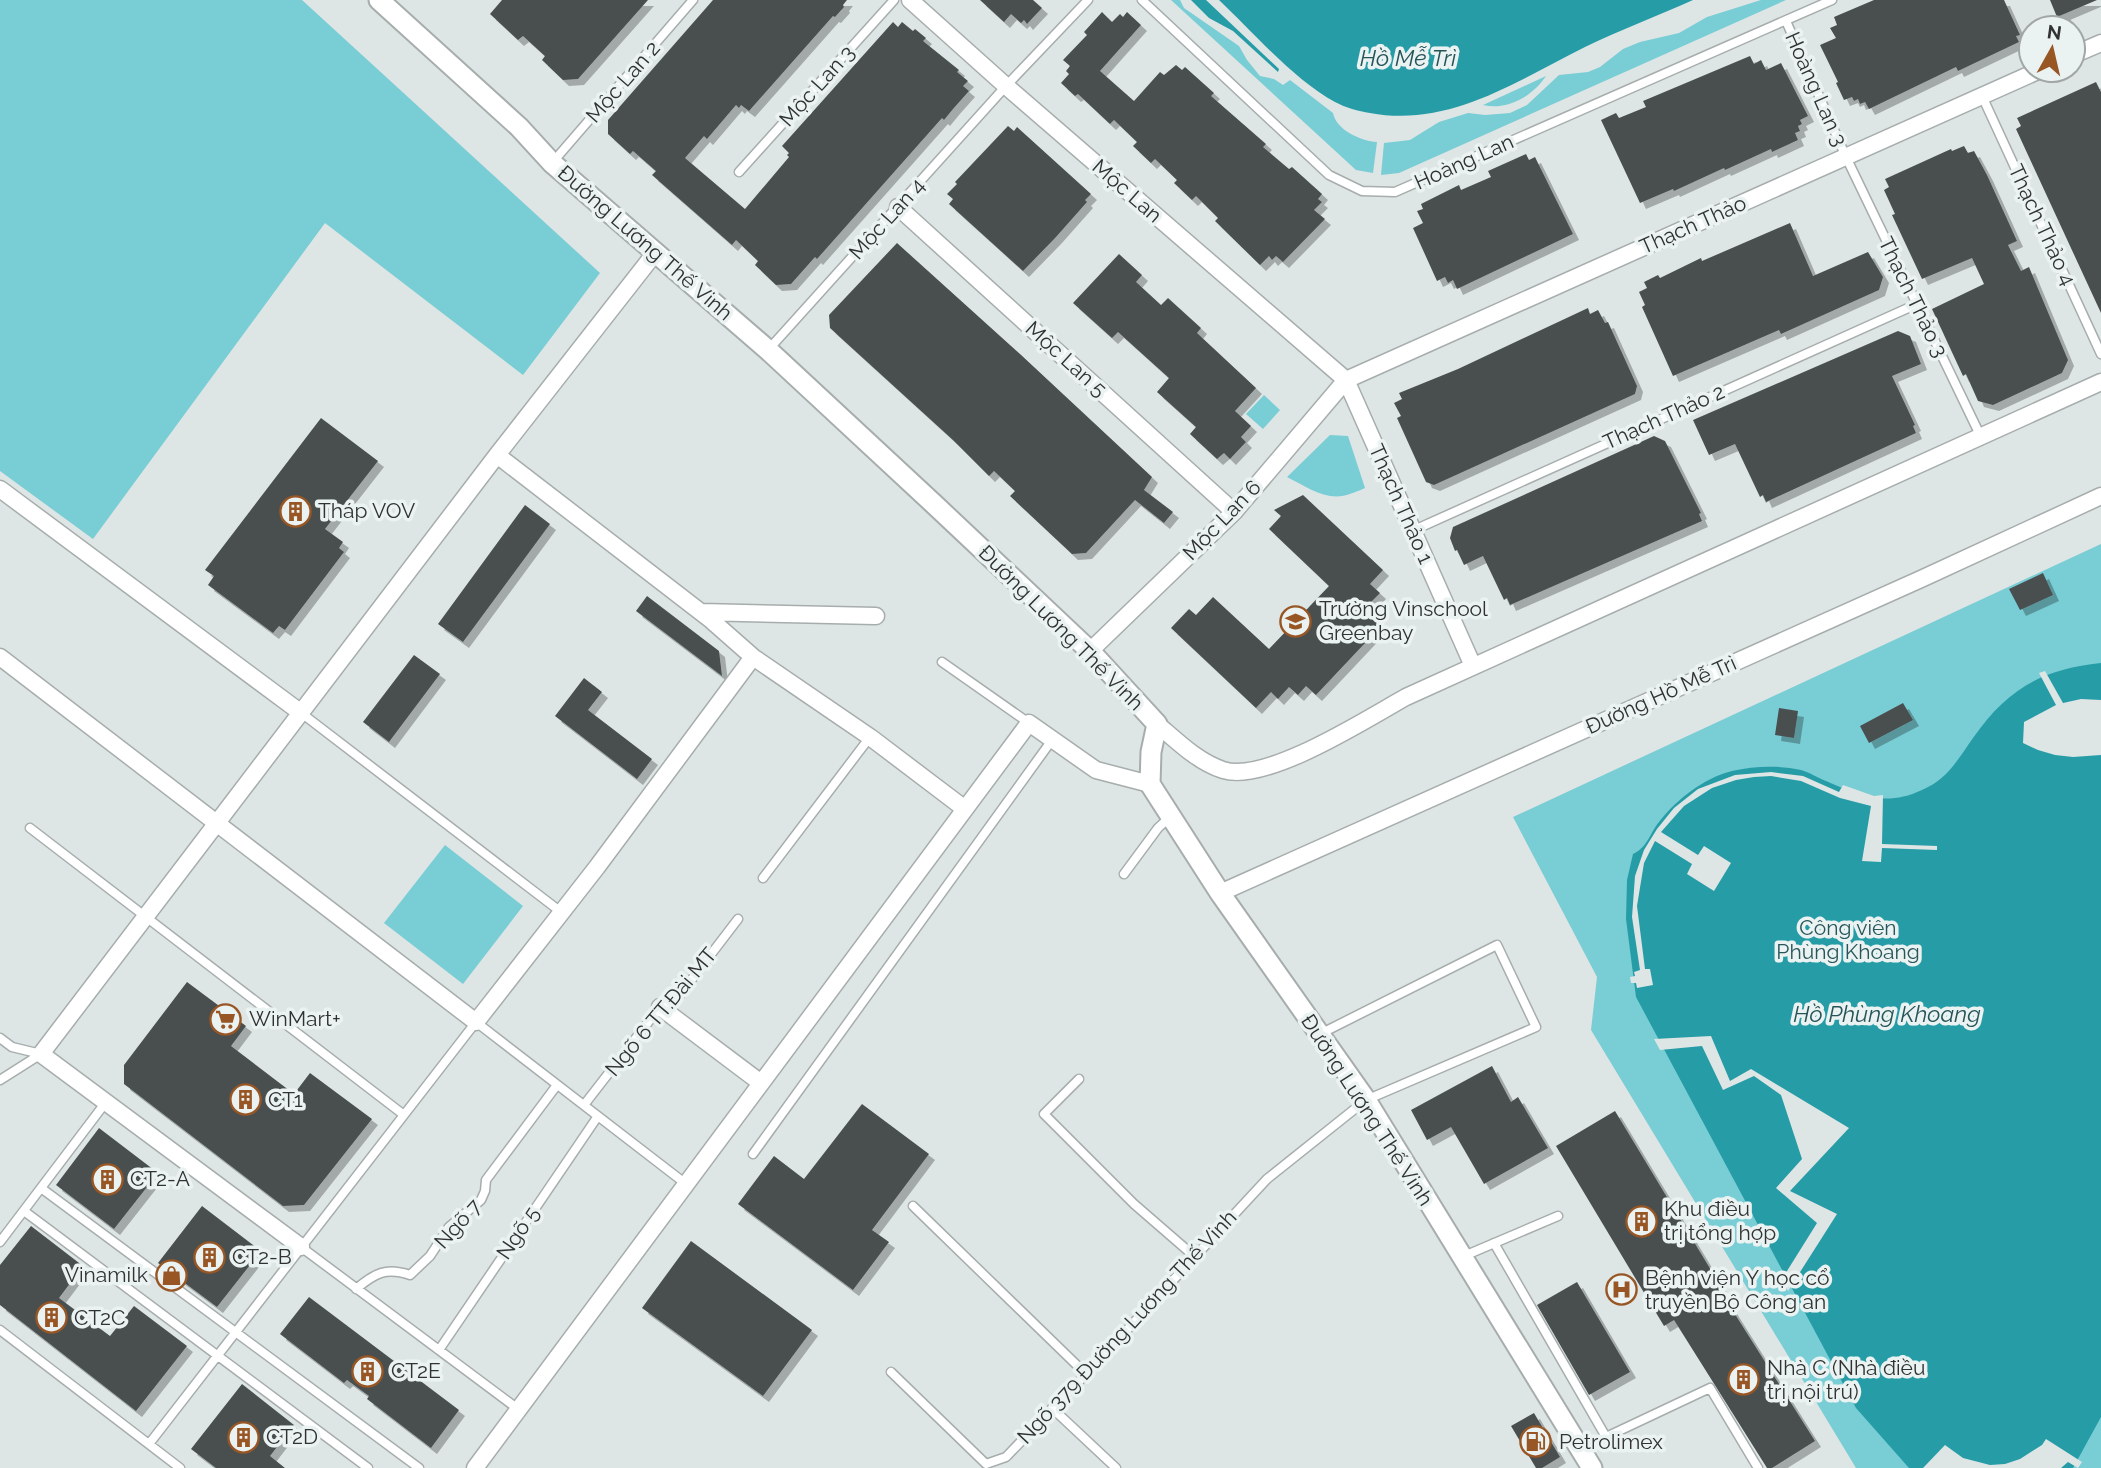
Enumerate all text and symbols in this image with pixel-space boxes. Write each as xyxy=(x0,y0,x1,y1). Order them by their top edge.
north arrow xyxy=(2017,14,2087,84)
text: N xyxy=(2046,20,2063,44)
street label: Hoàng Lan 3 xyxy=(1780,28,1853,150)
street label: Mộc Lan 2 xyxy=(580,36,665,128)
street label: Mộc Lan 3 xyxy=(774,40,859,131)
water label: Hồ Mễ Trì xyxy=(1360,44,1456,71)
street label: Hoàng Lan xyxy=(1410,129,1517,194)
street label: Mộc Lan xyxy=(1088,154,1167,228)
street label: Đường Lương Thế Vinh xyxy=(553,160,738,325)
street label: Thạch Thảo 4 xyxy=(2003,160,2081,289)
street label: Mộc Lan 4 xyxy=(844,173,930,264)
street label: Thạch Thảo xyxy=(1636,190,1750,259)
street label: Thạch Thảo 3 xyxy=(1874,233,1953,361)
street label: Mộc Lan 5 xyxy=(1021,316,1112,402)
street label: Thạch Thảo 2 xyxy=(1599,379,1728,454)
street label: Thạch Thảo 1 xyxy=(1364,440,1439,568)
street label: Mộc Lan 6 xyxy=(1177,474,1266,565)
building icon: Tháp VOV xyxy=(278,494,312,528)
place label: Tháp VOV xyxy=(318,498,415,523)
street label: Đường Lương Thế Vinh xyxy=(974,540,1149,715)
place label: Trường Vinschool Greenbay xyxy=(1319,596,1488,645)
school or university icon: Trường Vinschool Greenbay xyxy=(1279,604,1313,638)
street label: Đường Hồ Mễ Trì xyxy=(1582,650,1740,739)
park label: Công viên Phùng Khoang xyxy=(1776,915,1920,964)
street label: Ngõ 6 TT.Đài MT xyxy=(600,942,722,1081)
water label: Hồ Phùng Khoang xyxy=(1793,1000,1981,1027)
supermarket icon: WinMart+ xyxy=(209,1002,243,1036)
place label: WinMart+ xyxy=(249,1006,341,1031)
street label: Đường Lương Thế Vinh xyxy=(1296,1009,1439,1210)
building icon: CT1 xyxy=(228,1083,262,1117)
place label: CT1 xyxy=(268,1087,303,1112)
building icon: CT2-A xyxy=(90,1162,124,1196)
place label: CT2-A xyxy=(130,1166,190,1191)
street label: Ngõ 7 xyxy=(429,1193,487,1254)
place label: Khu điều trị tổng hợp xyxy=(1664,1196,1776,1245)
street label: Ngõ 5 xyxy=(491,1202,544,1264)
building icon: Khu điều trị tổng hợp xyxy=(1624,1204,1658,1238)
street label: Ngõ 379 Đường Lương Thế Vinh xyxy=(1012,1205,1241,1449)
building icon: CT2-B xyxy=(192,1240,226,1274)
place label: CT2-B xyxy=(232,1244,292,1269)
shop icon: Vinamilk xyxy=(154,1258,188,1292)
place label: Vinamilk xyxy=(65,1262,148,1287)
place label: Bệnh viện Y học cổ truyền Bộ Công an xyxy=(1645,1265,1829,1314)
hospital icon: Bệnh viện Y học cổ truyền Bộ Công an xyxy=(1605,1273,1639,1307)
building icon: CT2C xyxy=(34,1301,68,1335)
place label: CT2C xyxy=(74,1305,125,1330)
building icon: CT2E xyxy=(351,1354,385,1388)
place label: Nhà C (Nhà điều trị nội trú) xyxy=(1767,1355,1925,1404)
place label: CT2E xyxy=(391,1358,441,1383)
building icon: Nhà C (Nhà điều trị nội trú) xyxy=(1727,1363,1761,1397)
building icon: CT2D xyxy=(226,1420,260,1454)
place label: CT2D xyxy=(266,1424,318,1449)
fuel station icon: Petrolimex xyxy=(1519,1425,1553,1459)
place label: Petrolimex xyxy=(1559,1429,1663,1454)

